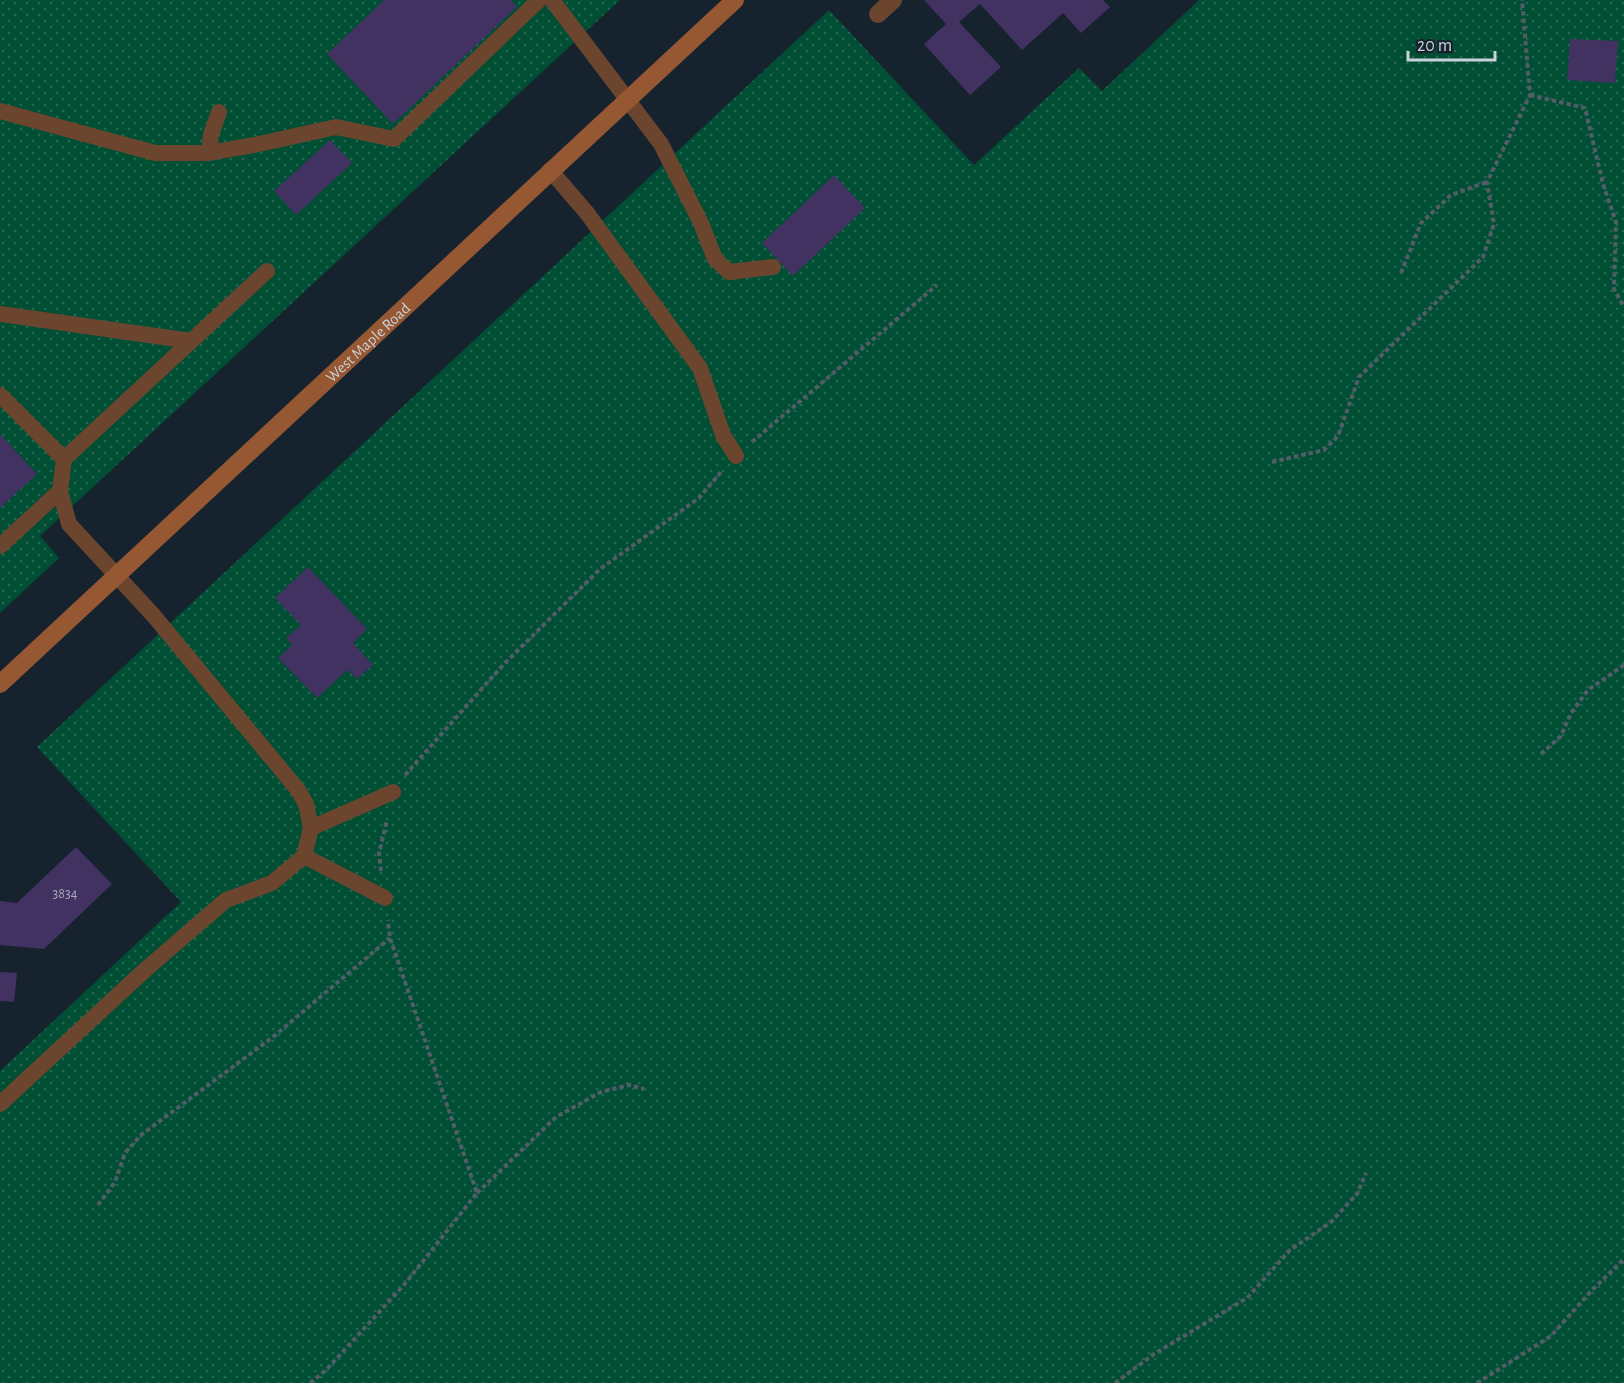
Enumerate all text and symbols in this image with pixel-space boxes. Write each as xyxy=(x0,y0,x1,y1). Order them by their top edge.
scale bar xyxy=(1408,24,1495,62)
text: 20 m xyxy=(1417,37,1452,55)
street label: West Maple Road xyxy=(323,300,413,386)
house number: 3834 xyxy=(53,887,78,901)

